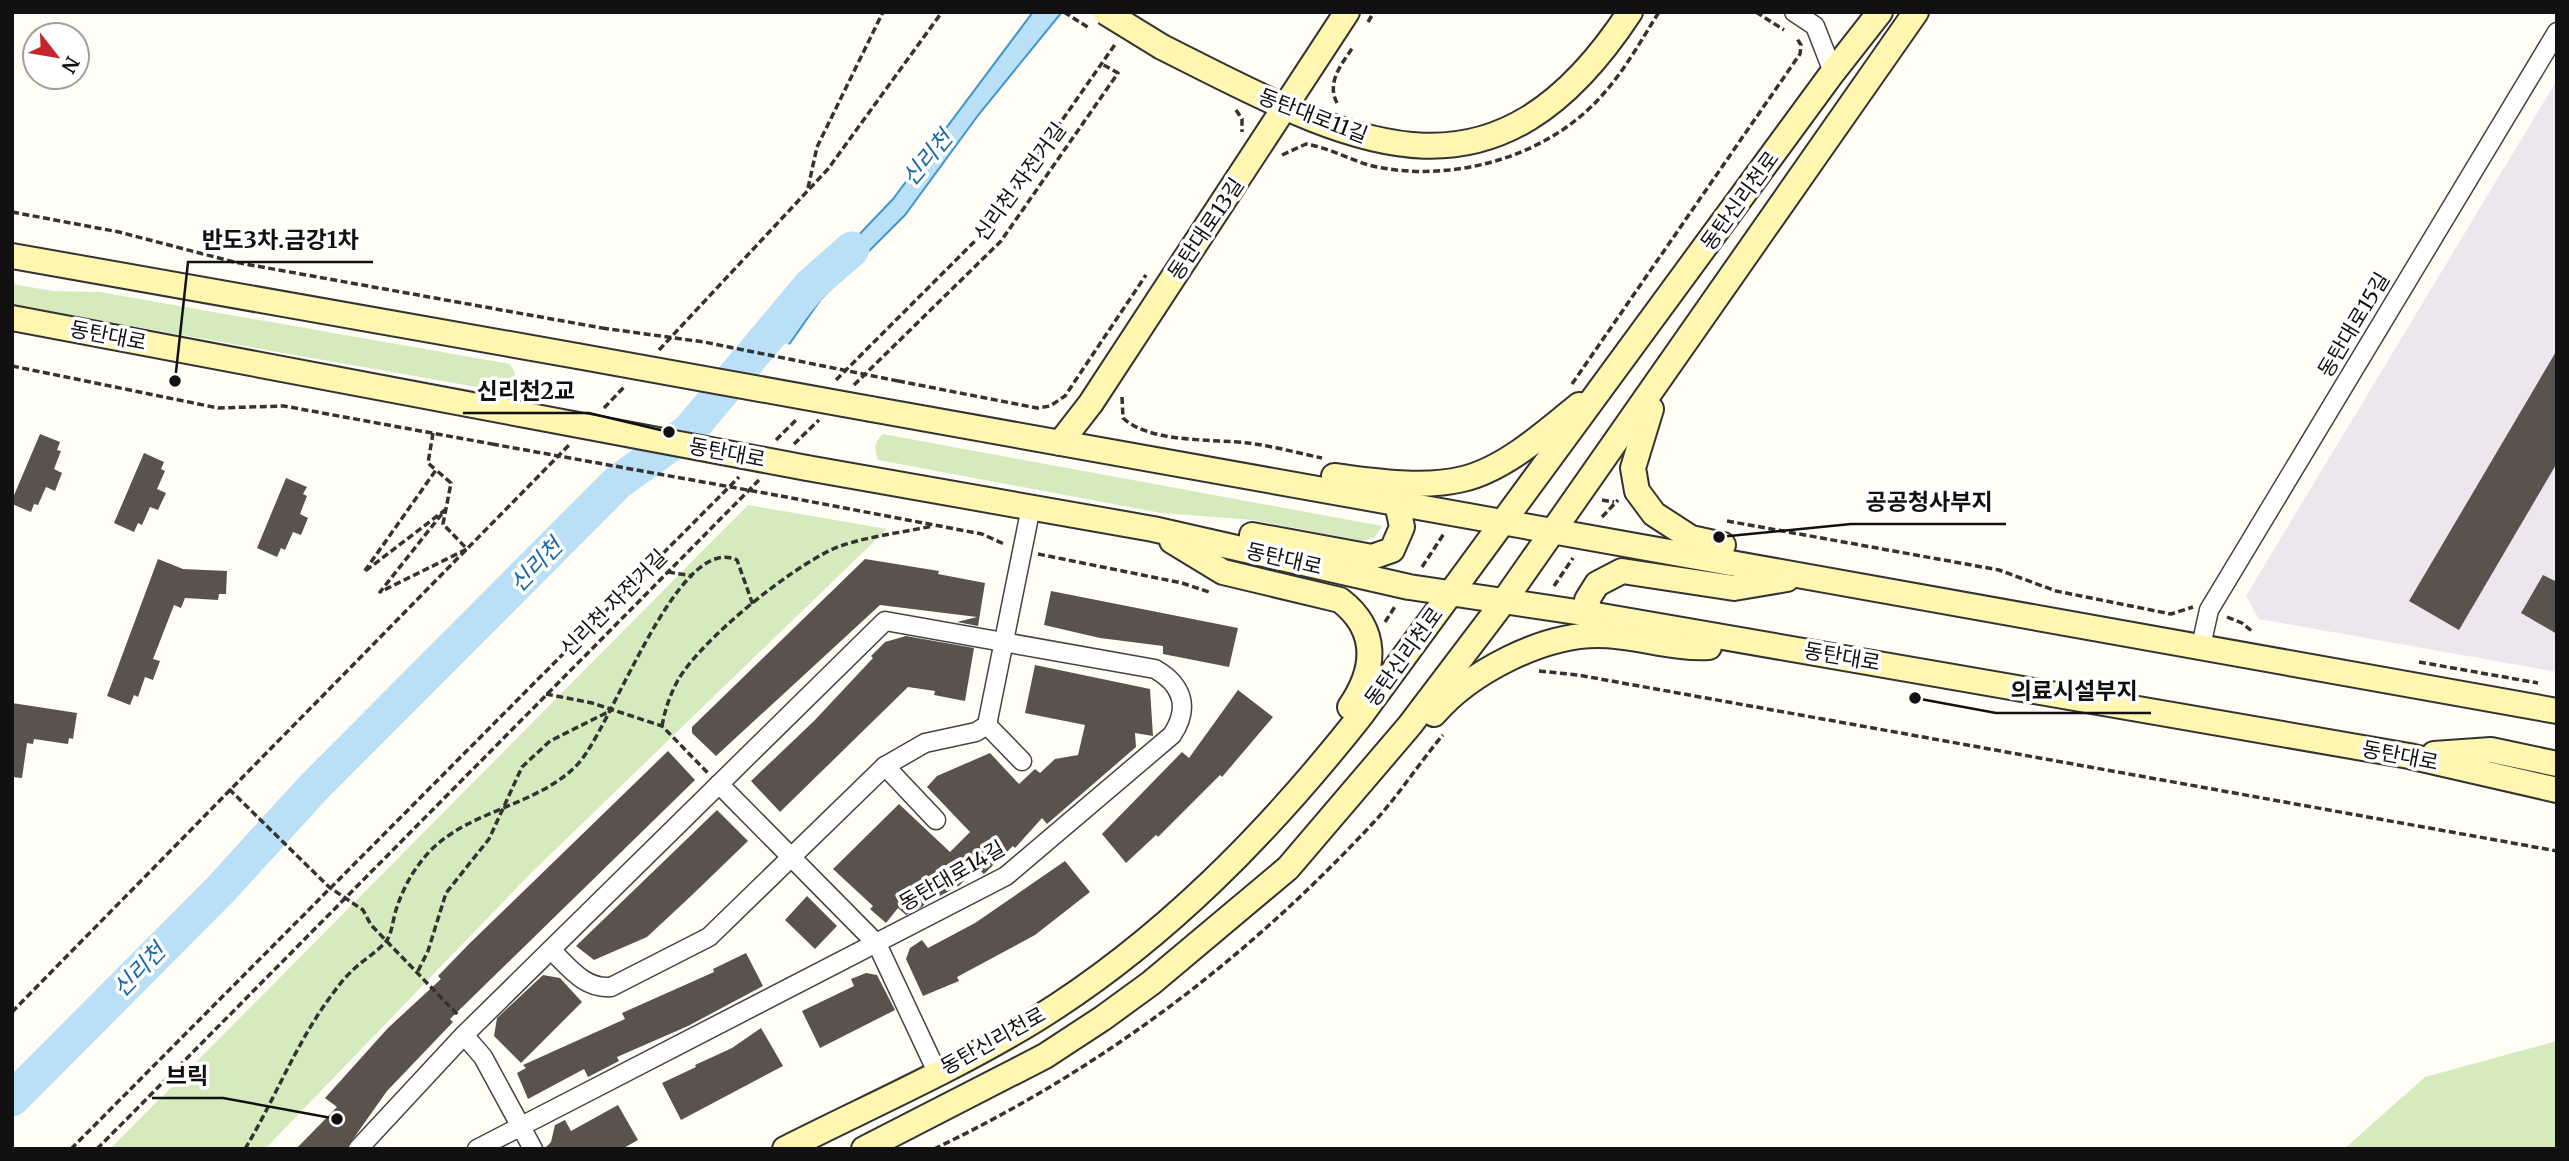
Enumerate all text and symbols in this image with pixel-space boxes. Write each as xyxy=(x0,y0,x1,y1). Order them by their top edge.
north arrow xyxy=(21,21,91,91)
text: N xyxy=(56,52,85,77)
street label: 동탄대로11길 xyxy=(1255,82,1372,149)
street label: 신리천 자전거길 xyxy=(967,117,1072,246)
water label: 신리천 xyxy=(895,122,960,191)
street label: 동탄신리천로 xyxy=(1695,146,1785,256)
street label: 동탄대로13길 xyxy=(1162,172,1250,285)
callout: 반도3차.금강1차 xyxy=(188,218,373,262)
text: 반도3차.금강1차 xyxy=(201,225,359,254)
street label: 동탄대로15길 xyxy=(2312,267,2395,382)
street label: 동탄대로 xyxy=(68,315,149,356)
callout: 신리천2교 xyxy=(463,369,589,413)
text: 신리천2교 xyxy=(477,376,575,405)
street label: 동탄대로 xyxy=(687,432,768,473)
callout: 공공청사부지 xyxy=(1851,480,2006,524)
text: 공공청사부지 xyxy=(1866,487,1992,516)
water label: 신리천 xyxy=(503,530,570,598)
street label: 동탄대로 xyxy=(1243,537,1325,580)
street label: 신리천 자전거길 xyxy=(555,544,673,662)
street label: 동탄신리천로 xyxy=(1359,602,1449,712)
street label: 동탄대로 xyxy=(1802,637,1882,677)
callout: 의료시설부지 xyxy=(1996,669,2151,713)
text: 의료시설부지 xyxy=(2011,676,2137,705)
street label: 동탄대로 xyxy=(2360,735,2441,776)
street label: 동탄대로14길 xyxy=(894,834,1010,917)
water label: 신리천 xyxy=(106,935,173,1003)
street label: 동탄신리천로 xyxy=(936,1001,1050,1080)
callout: 브릭 xyxy=(152,1054,223,1098)
text: 브릭 xyxy=(166,1061,208,1090)

